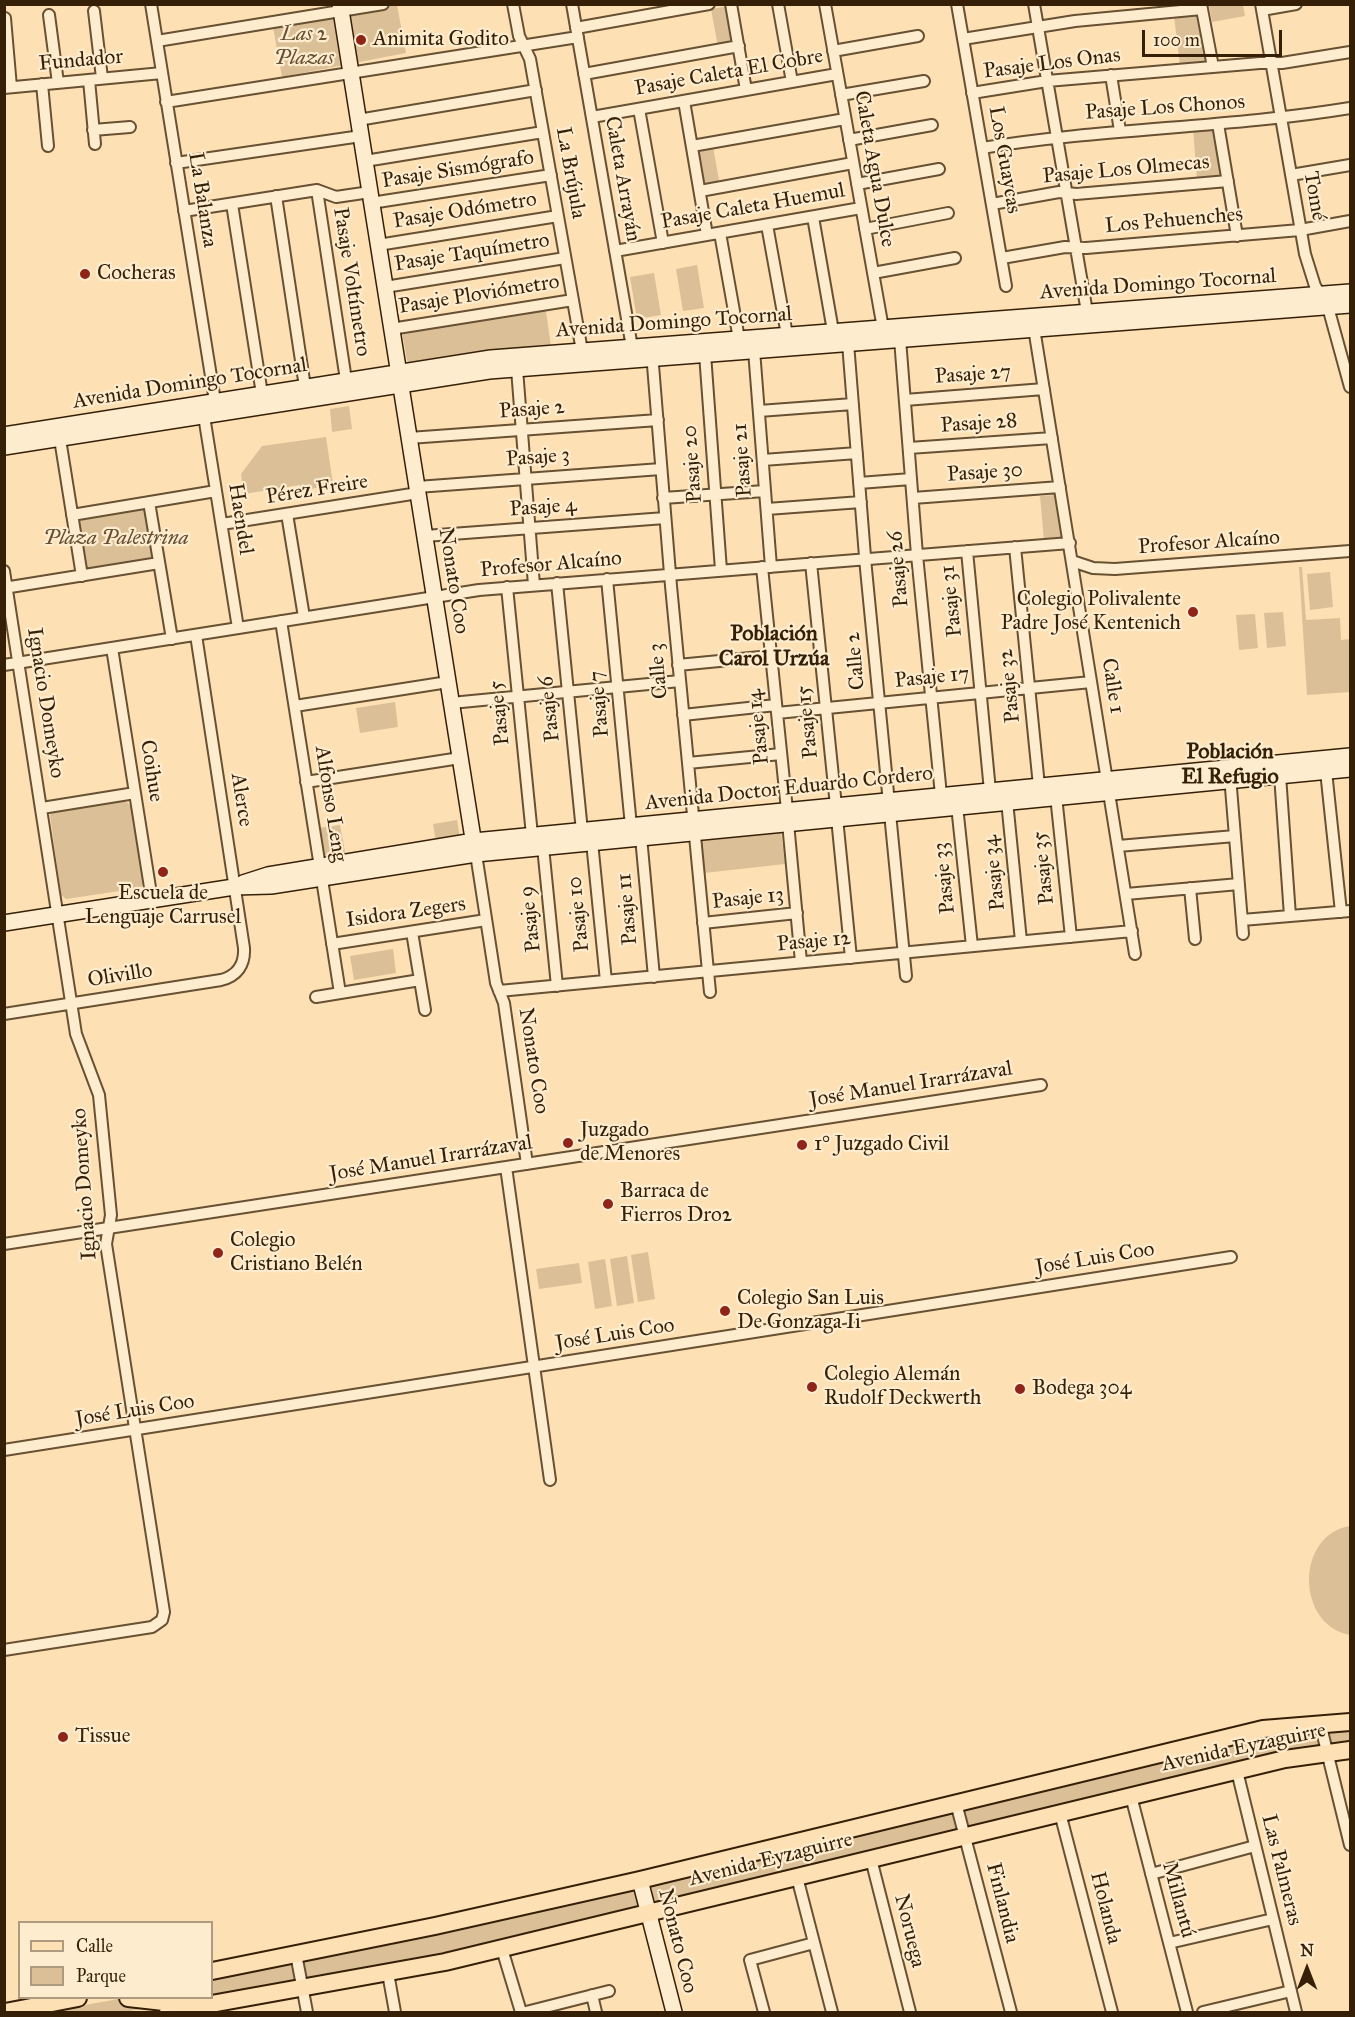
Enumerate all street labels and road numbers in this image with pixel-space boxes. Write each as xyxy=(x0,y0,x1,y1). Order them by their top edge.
street label: Pasaje Los Onas xyxy=(982,43,1122,85)
street label: Pasaje Caleta El Cobre xyxy=(633,44,825,102)
street label: Fundador xyxy=(38,45,124,77)
street label: Caleta Agua Dulce xyxy=(848,89,900,249)
street label: Pasaje Los Chonos xyxy=(1084,90,1246,126)
street label: Los Guaycas xyxy=(982,104,1026,216)
street label: Caleta Arrayán xyxy=(599,114,645,244)
street label: La Brújula xyxy=(550,125,590,221)
street label: Pasaje Sismógrafo xyxy=(380,146,536,194)
street label: Pasaje Los Olmecas xyxy=(1042,150,1210,190)
street label: La Balanza xyxy=(182,151,222,249)
street label: Tomé xyxy=(1297,169,1331,223)
street label: Pasaje Caleta Huemul xyxy=(659,178,847,236)
street label: Pasaje Odómetro xyxy=(391,187,539,235)
street label: Los Pehuenches xyxy=(1104,202,1244,240)
street label: Pasaje Voltímetro xyxy=(327,206,375,358)
street label: Pasaje Taquímetro xyxy=(393,228,551,278)
street label: Avenida Domingo Tocornal xyxy=(1039,264,1277,306)
street label: Pasaje Ploviómetro xyxy=(397,270,561,320)
street label: Avenida Domingo Tocornal xyxy=(555,302,793,344)
street label: Avenida Domingo Tocornal xyxy=(71,353,309,415)
street label: Pasaje 27 xyxy=(934,360,1012,390)
street label: Pasaje 2 xyxy=(498,395,566,425)
street label: Pasaje 28 xyxy=(940,409,1018,439)
street label: Pasaje 21 xyxy=(728,422,758,498)
street label: Pasaje 20 xyxy=(678,424,708,504)
street label: Pasaje 3 xyxy=(505,443,571,473)
street label: Pasaje 30 xyxy=(946,458,1024,488)
street label: Pérez Freire xyxy=(264,470,370,510)
street label: Haendel xyxy=(222,481,258,557)
street label: Pasaje 4 xyxy=(509,493,577,523)
street label: Profesor Alcaíno xyxy=(1137,525,1281,561)
street label: Nonato Coo xyxy=(432,526,474,636)
street label: Pasaje 26 xyxy=(883,530,915,608)
street label: Profesor Alcaíno xyxy=(479,546,623,584)
street label: Pasaje 31 xyxy=(936,564,968,638)
street label: Ignacio Domeyko xyxy=(21,626,69,780)
street label: Calle 2 xyxy=(841,631,871,691)
street label: Calle 3 xyxy=(644,642,674,700)
street label: Pasaje 32 xyxy=(994,648,1026,724)
street label: Calle 1 xyxy=(1095,656,1129,716)
street label: Pasaje 17 xyxy=(893,662,971,694)
street label: Pasaje 7 xyxy=(585,670,615,738)
street label: Pasaje 6 xyxy=(534,675,566,743)
street label: Pasaje 5 xyxy=(484,679,516,747)
street label: Pasaje 15 xyxy=(792,684,824,760)
street label: Pasaje 14 xyxy=(743,688,775,766)
street label: Coihue xyxy=(134,738,168,804)
street label: Alfonso Leng xyxy=(308,744,352,864)
street label: Avenida Doctor Eduardo Cordero xyxy=(644,761,934,817)
street label: Alerce xyxy=(224,771,258,829)
street label: Pasaje 35 xyxy=(1028,830,1060,906)
street label: Pasaje 34 xyxy=(979,834,1011,912)
street label: Pasaje 33 xyxy=(929,841,961,915)
street label: Pasaje 11 xyxy=(612,872,644,946)
street label: Pasaje 10 xyxy=(563,875,595,953)
street label: Pasaje 13 xyxy=(711,883,785,915)
street label: Pasaje 9 xyxy=(515,885,547,953)
street label: Isidora Zegers xyxy=(345,892,467,934)
street label: Pasaje 12 xyxy=(776,926,852,958)
street label: Olivillo xyxy=(86,958,154,994)
street label: Nonato Coo xyxy=(512,1006,554,1116)
street label: José Manuel Irarrázaval xyxy=(808,1057,1014,1113)
street label: Ignacio Domeyko xyxy=(67,1107,103,1261)
street label: José Manuel Irarrázaval xyxy=(328,1131,534,1187)
street label: José Luis Coo xyxy=(1034,1237,1156,1281)
street label: José Luis Coo xyxy=(554,1313,676,1357)
street label: José Luis Coo xyxy=(74,1389,196,1433)
street label: Avenida Eyzaguirre xyxy=(1160,1718,1328,1778)
street label: Las Palmeras xyxy=(1255,1812,1307,1928)
street label: Avenida Eyzaguirre xyxy=(687,1828,855,1892)
street label: Millantú xyxy=(1156,1859,1200,1941)
street label: Finlandia xyxy=(980,1860,1024,1946)
street label: Holanda xyxy=(1084,1869,1126,1947)
street label: Nonato Coo xyxy=(652,1886,702,1996)
street label: Noruega xyxy=(888,1892,930,1970)

